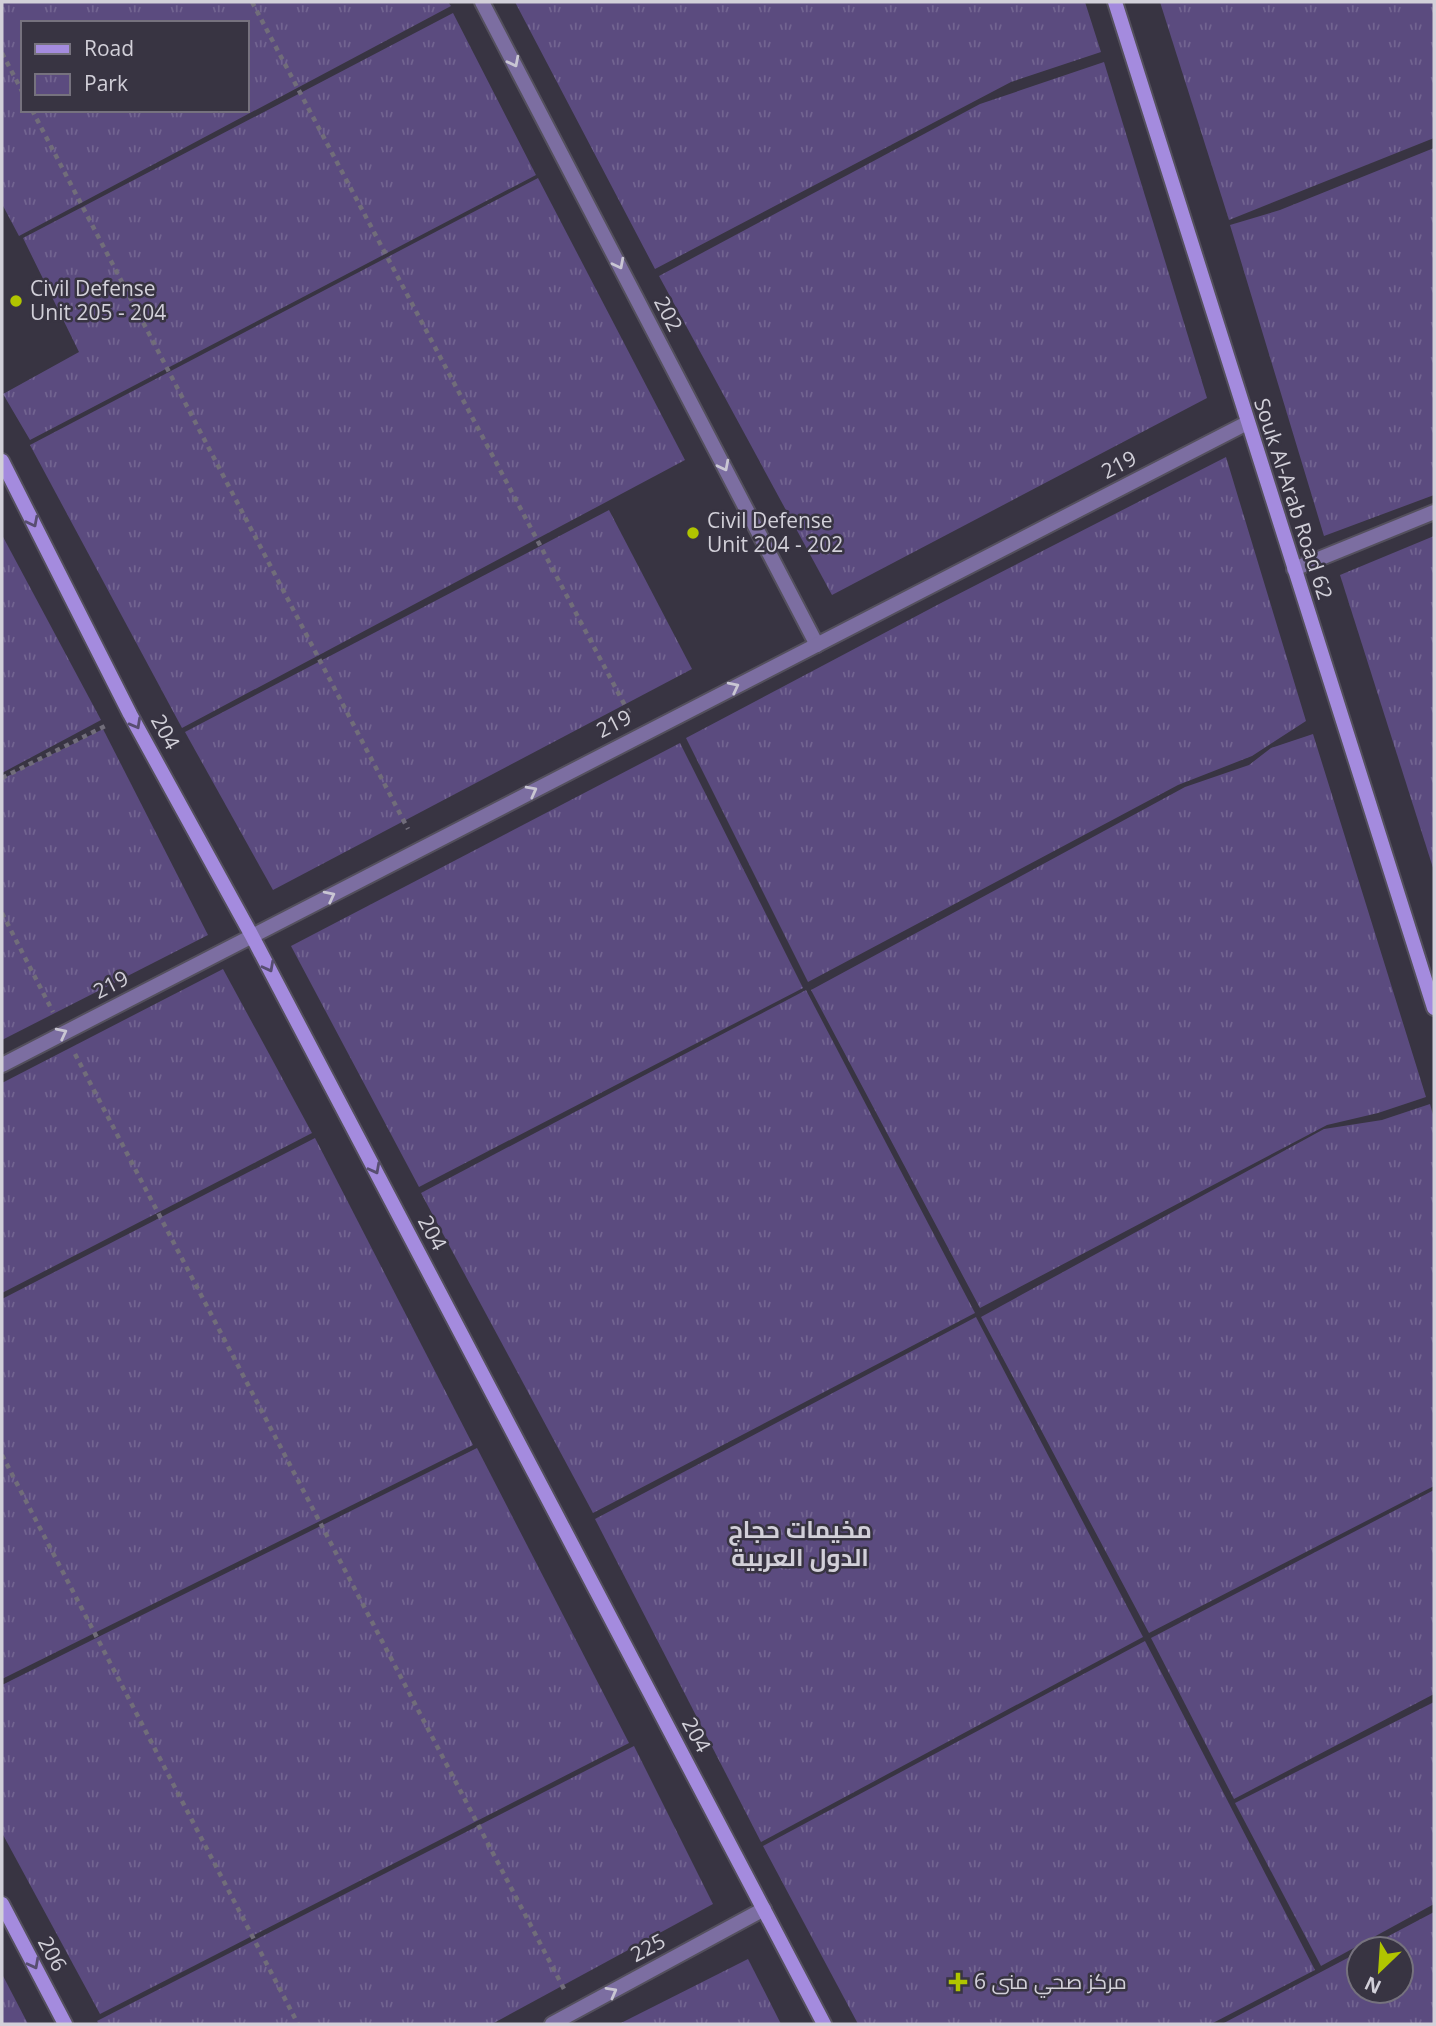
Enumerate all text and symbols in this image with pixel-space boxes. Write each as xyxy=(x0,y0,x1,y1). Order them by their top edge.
legend xyxy=(21,21,248,112)
text: Road xyxy=(84,34,134,62)
one-way arrow xyxy=(505,55,519,67)
text: Park xyxy=(84,69,128,97)
one-way arrow xyxy=(610,257,624,269)
place label: Civil Defense Unit 205 - 204 xyxy=(30,274,166,326)
street label: 202 xyxy=(648,291,690,336)
marker: Civil Defense Unit 205 - 204 xyxy=(8,293,24,309)
street label: Souk Al-Arab Road 62 xyxy=(1248,394,1340,603)
street label: 219 xyxy=(1096,443,1141,485)
one-way arrow xyxy=(715,459,729,471)
place label: Civil Defense Unit 204 - 202 xyxy=(707,506,843,558)
one-way arrow xyxy=(24,515,38,527)
marker: Civil Defense Unit 204 - 202 xyxy=(685,525,701,541)
one-way arrow xyxy=(727,681,739,695)
street label: 219 xyxy=(591,702,636,744)
street label: 204 xyxy=(145,709,187,754)
one-way arrow xyxy=(128,717,141,730)
one-way arrow xyxy=(525,785,537,799)
one-way arrow xyxy=(323,891,335,904)
one-way arrow xyxy=(260,960,274,972)
street label: 219 xyxy=(88,963,133,1005)
one-way arrow xyxy=(55,1028,67,1042)
one-way arrow xyxy=(366,1161,380,1174)
street label: 204 xyxy=(412,1210,454,1255)
district label: مخيمات حجاج الدول العربية xyxy=(728,1512,872,1573)
street label: 204 xyxy=(676,1712,718,1757)
street label: 225 xyxy=(625,1926,670,1968)
street label: 206 xyxy=(32,1931,74,1976)
north arrow xyxy=(1345,1935,1415,2005)
one-way arrow xyxy=(25,1957,39,1969)
place label: مركز صحي منى 6 xyxy=(974,1967,1127,1998)
text: N xyxy=(1360,1970,1385,2000)
marker: مركز صحي منى 6 xyxy=(948,1972,968,1992)
one-way arrow xyxy=(604,1987,617,2000)

